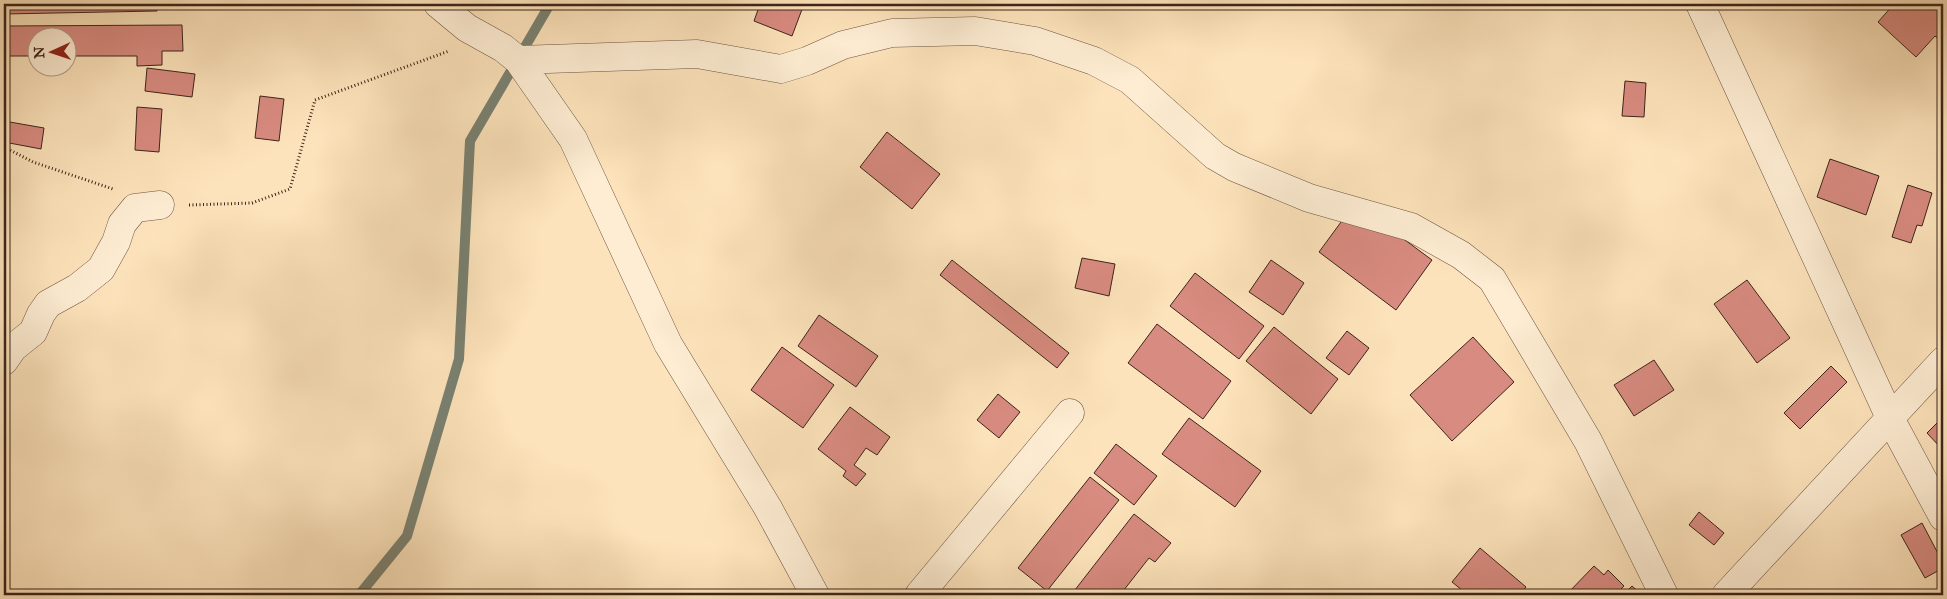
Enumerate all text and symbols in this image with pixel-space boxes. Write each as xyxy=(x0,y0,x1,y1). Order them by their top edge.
north arrow xyxy=(28,28,78,78)
text: N xyxy=(31,46,48,59)

